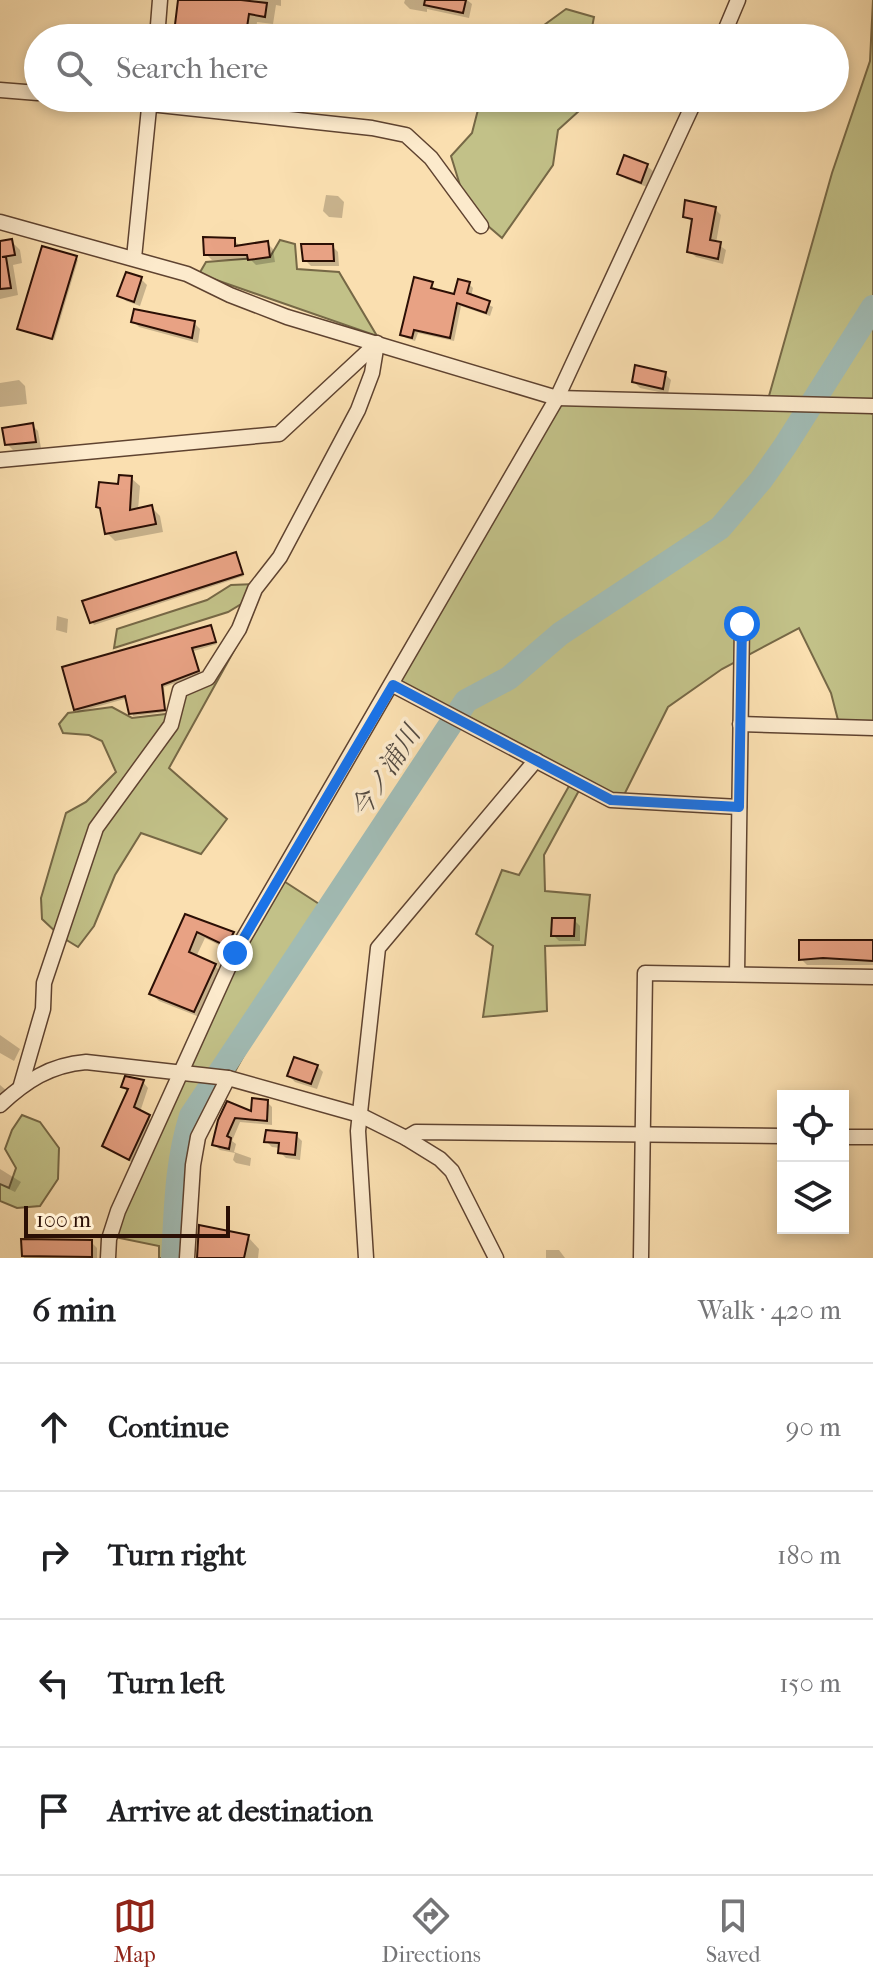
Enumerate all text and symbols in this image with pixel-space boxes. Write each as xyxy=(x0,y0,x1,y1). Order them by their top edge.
search box xyxy=(24,24,849,112)
icon: search xyxy=(52,46,96,90)
text: Search here xyxy=(116,51,268,86)
route start xyxy=(724,606,760,642)
water label: 今ノ浦川 xyxy=(344,718,428,824)
route end xyxy=(217,935,253,971)
map controls xyxy=(777,1090,849,1234)
button: locate xyxy=(777,1090,849,1162)
button: layers xyxy=(777,1162,849,1234)
scale bar xyxy=(24,1202,230,1238)
text: 100 m xyxy=(36,1207,91,1233)
text: 6 min xyxy=(32,1290,116,1330)
text: Walk · 420 m xyxy=(698,1295,841,1326)
icon: ahead xyxy=(32,1405,76,1449)
text: Continue xyxy=(108,1410,229,1445)
text: 90 m xyxy=(786,1412,841,1443)
icon: right xyxy=(32,1533,76,1577)
text: Turn right xyxy=(108,1538,246,1573)
text: 180 m xyxy=(777,1540,841,1571)
icon: left xyxy=(32,1661,76,1705)
text: Turn left xyxy=(108,1666,225,1701)
text: 150 m xyxy=(779,1668,841,1699)
icon: arrive xyxy=(32,1789,76,1833)
text: Arrive at destination xyxy=(108,1794,373,1829)
tab: Map xyxy=(113,1894,157,1968)
tab: Directions xyxy=(382,1894,481,1968)
tab: Saved xyxy=(706,1894,760,1968)

